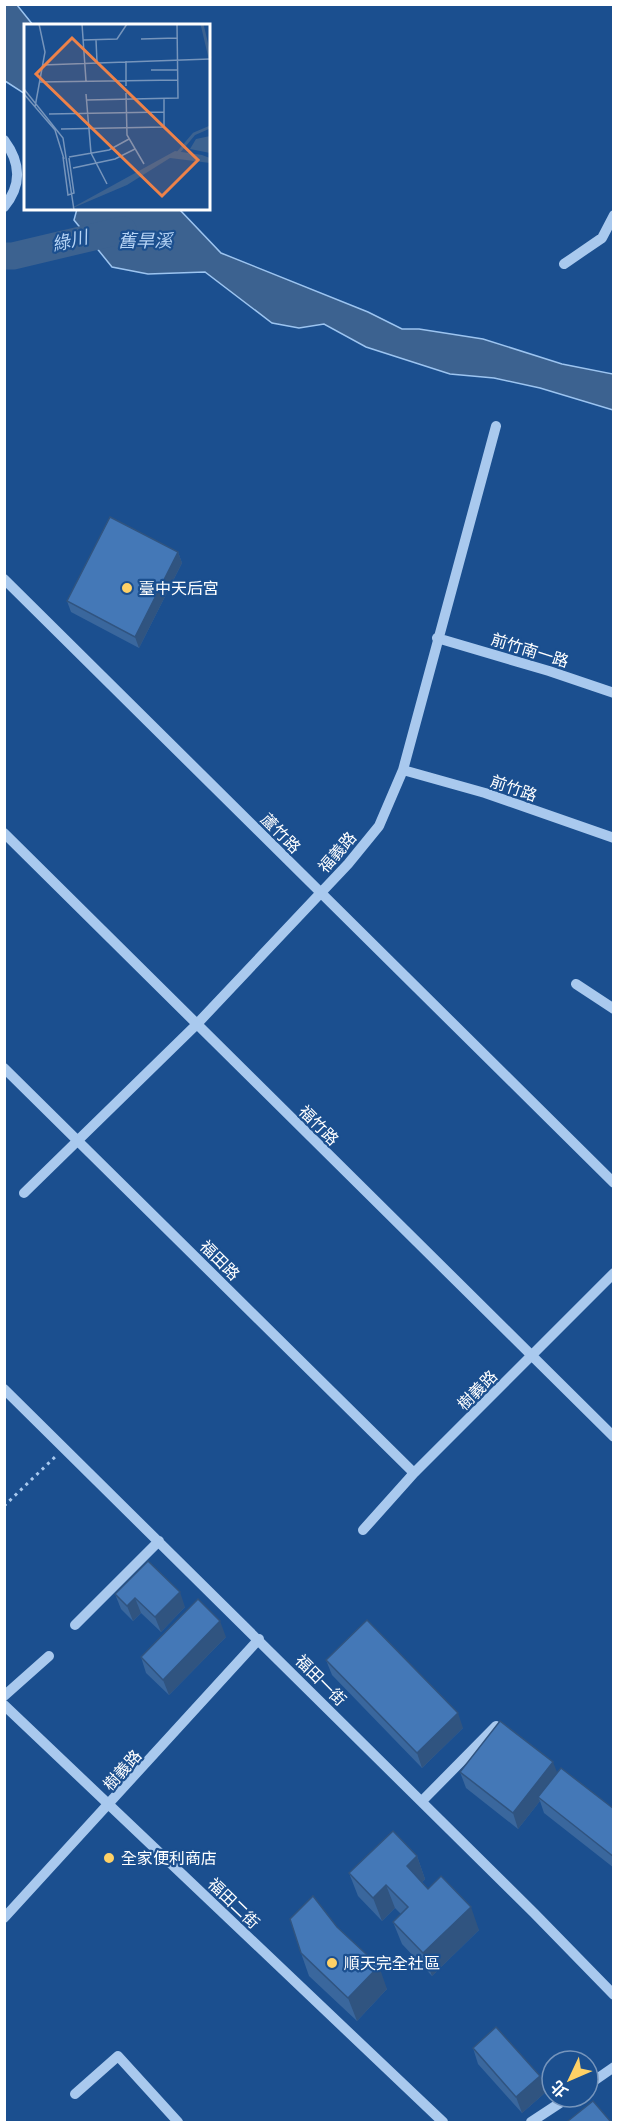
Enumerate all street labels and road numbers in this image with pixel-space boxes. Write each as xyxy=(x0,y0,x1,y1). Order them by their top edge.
street label: 前竹南一路 xyxy=(489,629,571,671)
street label: 前竹路 xyxy=(488,771,540,805)
street label: 蘆竹路 xyxy=(257,809,305,857)
street label: 福義路 xyxy=(314,827,360,877)
street label: 福竹路 xyxy=(295,1101,343,1149)
street label: 福田路 xyxy=(196,1236,244,1284)
street label: 樹義路 xyxy=(453,1366,501,1414)
street label: 福田一街 xyxy=(291,1650,351,1710)
street label: 樹義路 xyxy=(99,1745,145,1795)
street label: 福田二街 xyxy=(204,1874,264,1932)

